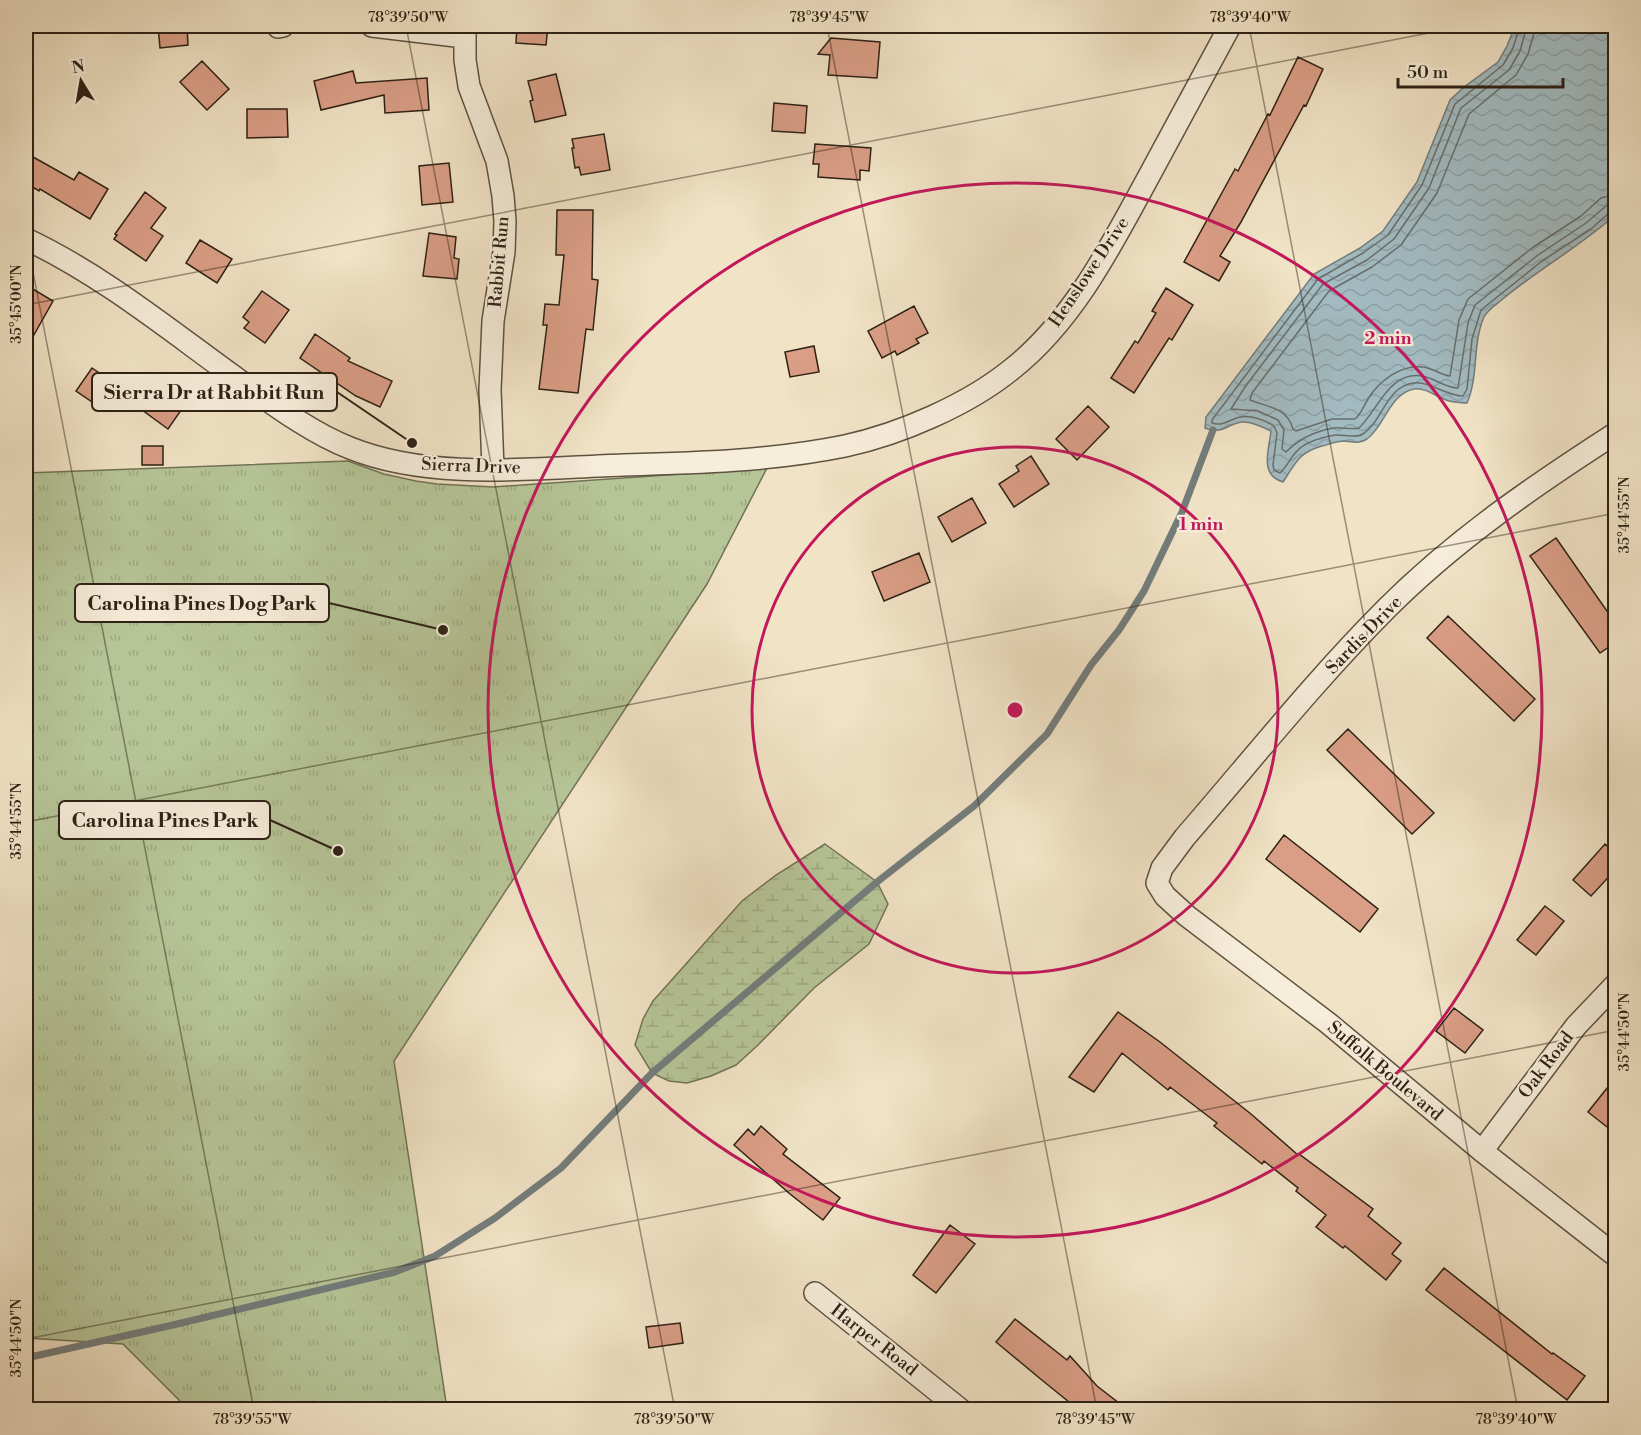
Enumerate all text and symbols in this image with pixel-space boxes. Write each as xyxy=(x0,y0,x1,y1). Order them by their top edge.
text: 78°39'50"W xyxy=(368,8,449,27)
text: 78°39'45"W xyxy=(789,8,869,27)
text: 78°39'40"W xyxy=(1209,8,1291,27)
north arrow xyxy=(51,51,111,111)
scale bar xyxy=(1398,51,1563,89)
text: N xyxy=(70,56,87,78)
text: 50 m xyxy=(1407,61,1449,84)
street label: Henslowe Drive xyxy=(1044,212,1134,332)
street label: Rabbit Run xyxy=(484,215,514,309)
text: 35°45'00"N xyxy=(7,264,26,344)
text: 2 min xyxy=(1364,327,1412,350)
callout: Sierra Dr at Rabbit Run xyxy=(92,373,337,411)
text: Sierra Dr at Rabbit Run xyxy=(104,381,325,406)
street label: Sierra Drive xyxy=(421,453,521,479)
text: 35°44'55"N xyxy=(1615,476,1634,554)
text: 1 min xyxy=(1179,513,1223,536)
callout: Carolina Pines Dog Park xyxy=(75,584,329,622)
street label: Sardis Drive xyxy=(1321,591,1407,679)
text: Carolina Pines Dog Park xyxy=(87,592,317,617)
centre of rings xyxy=(1005,700,1025,720)
text: 35°44'55"N xyxy=(7,782,26,860)
callout: Carolina Pines Park xyxy=(59,801,270,839)
text: Carolina Pines Park xyxy=(71,809,259,834)
text: 35°44'50"N xyxy=(1615,993,1634,1071)
street label: Suffolk Boulevard xyxy=(1323,1016,1448,1126)
street label: Oak Road xyxy=(1513,1026,1579,1103)
text: 35°44'50"N xyxy=(7,1299,26,1377)
street label: Harper Road xyxy=(826,1299,923,1382)
text: 78°39'55"W xyxy=(213,1410,292,1429)
text: 78°39'50"W xyxy=(634,1410,715,1429)
text: 78°39'45"W xyxy=(1055,1410,1135,1429)
text: 78°39'40"W xyxy=(1475,1410,1557,1429)

